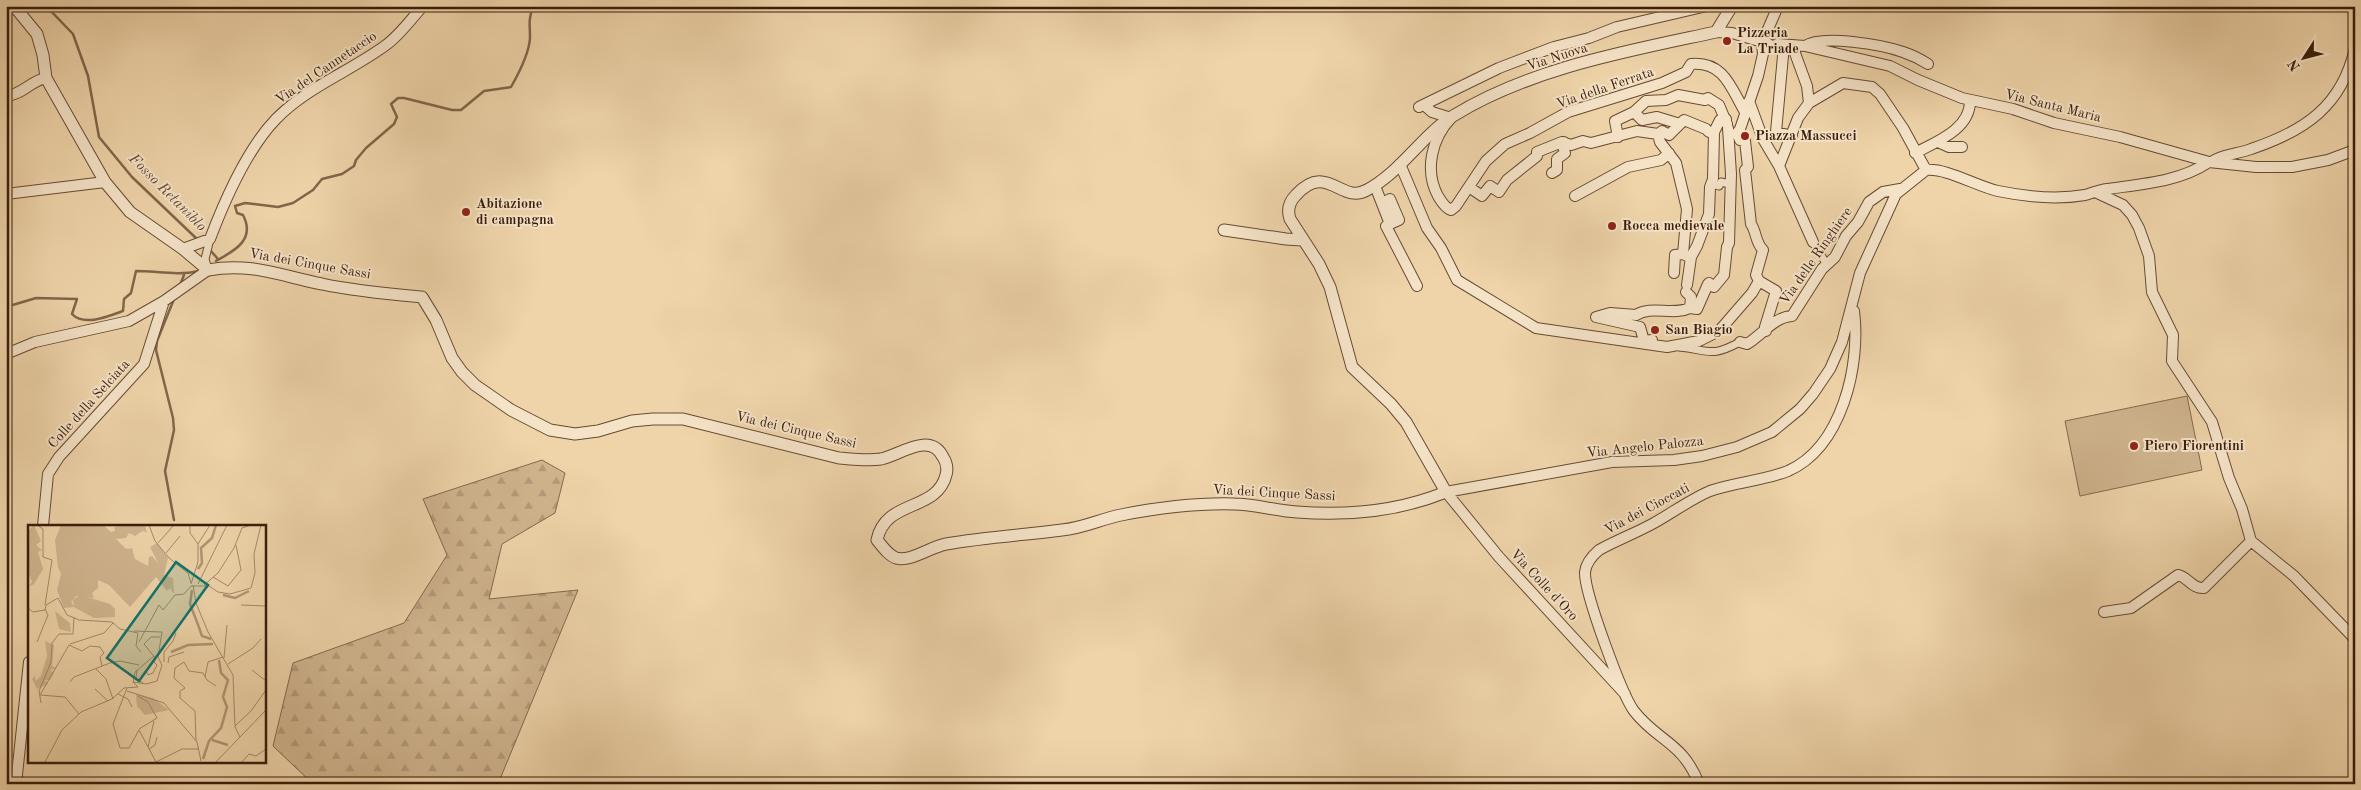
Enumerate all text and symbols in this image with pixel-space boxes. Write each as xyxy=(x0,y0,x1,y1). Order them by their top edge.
place label: Pizzeria La Triade xyxy=(1737,26,1799,56)
street label: Via del Cannetaccio xyxy=(273,29,379,107)
north arrow xyxy=(2278,32,2328,82)
marker: Pizzeria La Triade xyxy=(1721,35,1733,47)
street label: Via Nuova xyxy=(1525,41,1589,73)
text: N xyxy=(2285,56,2303,73)
street label: Via della Ferrata xyxy=(1554,65,1656,111)
street label: Via Santa Maria xyxy=(2003,87,2103,125)
place label: Piazza Massucci xyxy=(1755,129,1857,143)
marker: Piazza Massucci xyxy=(1739,130,1751,142)
water label: Fosso Retaniblo xyxy=(125,151,209,235)
place label: Abitazione di campagna xyxy=(476,197,554,227)
street label: Via delle Ringhiere xyxy=(1777,205,1855,307)
marker: Abitazione di campagna xyxy=(460,206,472,218)
place label: Rocca medievale xyxy=(1622,219,1724,233)
marker: Rocca medievale xyxy=(1606,220,1618,232)
street label: Via dei Cinque Sassi xyxy=(248,246,372,282)
place label: San Biagio xyxy=(1665,323,1733,337)
marker: San Biagio xyxy=(1649,324,1661,336)
street label: Colle della Selciata xyxy=(46,357,132,451)
street label: Via dei Cinque Sassi xyxy=(734,409,858,451)
street label: Via Angelo Palozza xyxy=(1586,434,1704,460)
place label: Piero Fiorentini xyxy=(2144,439,2244,453)
marker: Piero Fiorentini xyxy=(2128,440,2140,452)
street label: Via dei Cioccati xyxy=(1602,481,1692,537)
street label: Via dei Cinque Sassi xyxy=(1212,483,1336,503)
inset map xyxy=(28,525,265,762)
street label: Via Colle d'Oro xyxy=(1507,547,1581,624)

